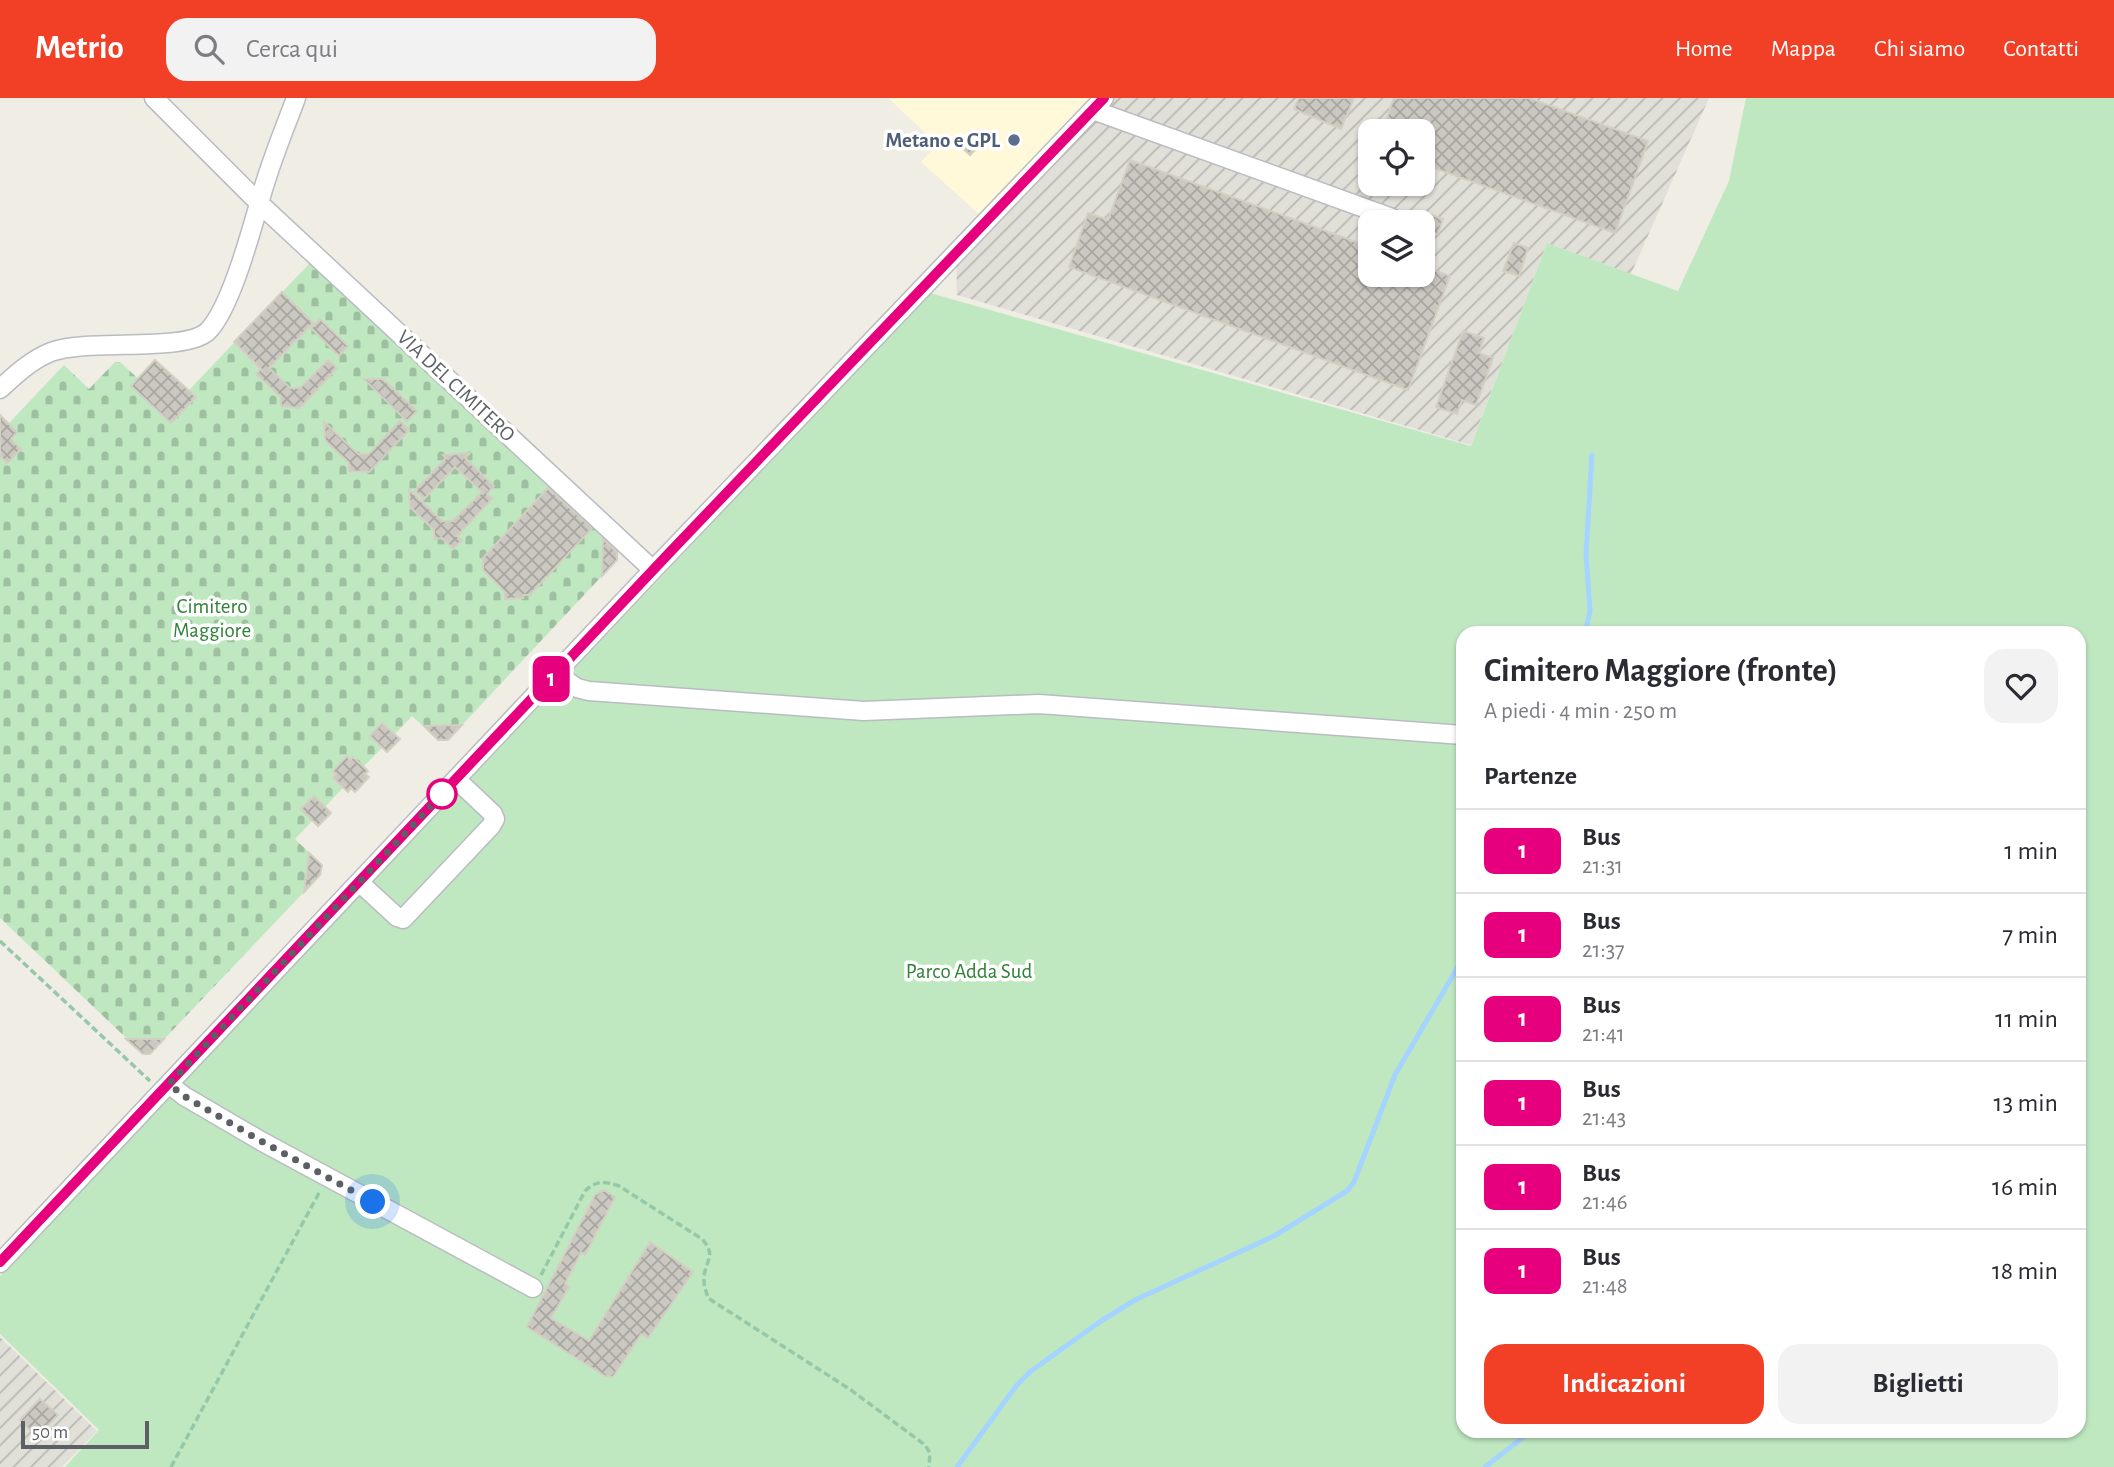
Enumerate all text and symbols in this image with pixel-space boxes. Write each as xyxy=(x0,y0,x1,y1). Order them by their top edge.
search box xyxy=(166,18,656,81)
icon: search xyxy=(190,30,228,68)
text: Metrio xyxy=(35,32,124,65)
text: Cerca qui xyxy=(246,36,338,62)
text: Home xyxy=(1675,37,1733,61)
text: Mappa xyxy=(1771,37,1836,61)
text: Chi siamo xyxy=(1874,37,1965,61)
text: Contatti xyxy=(2003,37,2079,61)
map controls xyxy=(1358,119,1435,287)
button: locate xyxy=(1358,119,1435,196)
place label: Metano e GPL xyxy=(886,130,1001,151)
marker: Metano e GPL xyxy=(1006,132,1022,148)
button: layers xyxy=(1358,210,1435,287)
street label: VIA DEL CIMITERO xyxy=(393,326,519,446)
park label: Cimitero Maggiore xyxy=(173,596,251,641)
button: heart xyxy=(1984,649,2058,723)
text: Cimitero Maggiore (fronte) xyxy=(1484,655,1838,688)
line badge: 1 xyxy=(528,656,574,702)
text: 1 xyxy=(547,667,555,691)
text: A piedi · 4 min · 250 m xyxy=(1484,700,1677,723)
text: Partenze xyxy=(1484,763,1577,789)
unlabelled marker xyxy=(427,779,457,809)
text: Bus xyxy=(1582,824,1621,850)
text: 1 min xyxy=(2004,838,2058,864)
text: 1 xyxy=(1518,839,1527,863)
text: 21:31 xyxy=(1582,855,1623,878)
text: Bus xyxy=(1582,908,1621,934)
text: 7 min xyxy=(2002,922,2058,948)
text: 1 xyxy=(1518,923,1527,947)
text: 21:37 xyxy=(1582,939,1625,962)
park label: Parco Adda Sud xyxy=(906,961,1032,982)
text: Bus xyxy=(1582,992,1621,1018)
text: 11 min xyxy=(1995,1006,2058,1032)
text: 1 xyxy=(1518,1007,1527,1031)
text: 21:41 xyxy=(1582,1023,1625,1046)
text: Bus xyxy=(1582,1076,1621,1102)
text: 13 min xyxy=(1994,1090,2058,1116)
text: 1 xyxy=(1518,1091,1527,1115)
text: 21:43 xyxy=(1582,1107,1626,1130)
text: Bus xyxy=(1582,1160,1621,1186)
text: 16 min xyxy=(1992,1174,2058,1200)
text: 1 xyxy=(1518,1175,1527,1199)
your location xyxy=(355,1184,390,1219)
text: 21:46 xyxy=(1582,1191,1628,1214)
text: Bus xyxy=(1582,1244,1621,1270)
text: 18 min xyxy=(1992,1258,2058,1284)
text: 1 xyxy=(1518,1259,1527,1283)
text: 21:48 xyxy=(1582,1275,1628,1298)
button: Indicazioni xyxy=(1484,1344,1764,1424)
button: Biglietti xyxy=(1778,1344,2058,1424)
scale bar xyxy=(21,1418,149,1450)
text: 50 m xyxy=(32,1423,68,1442)

